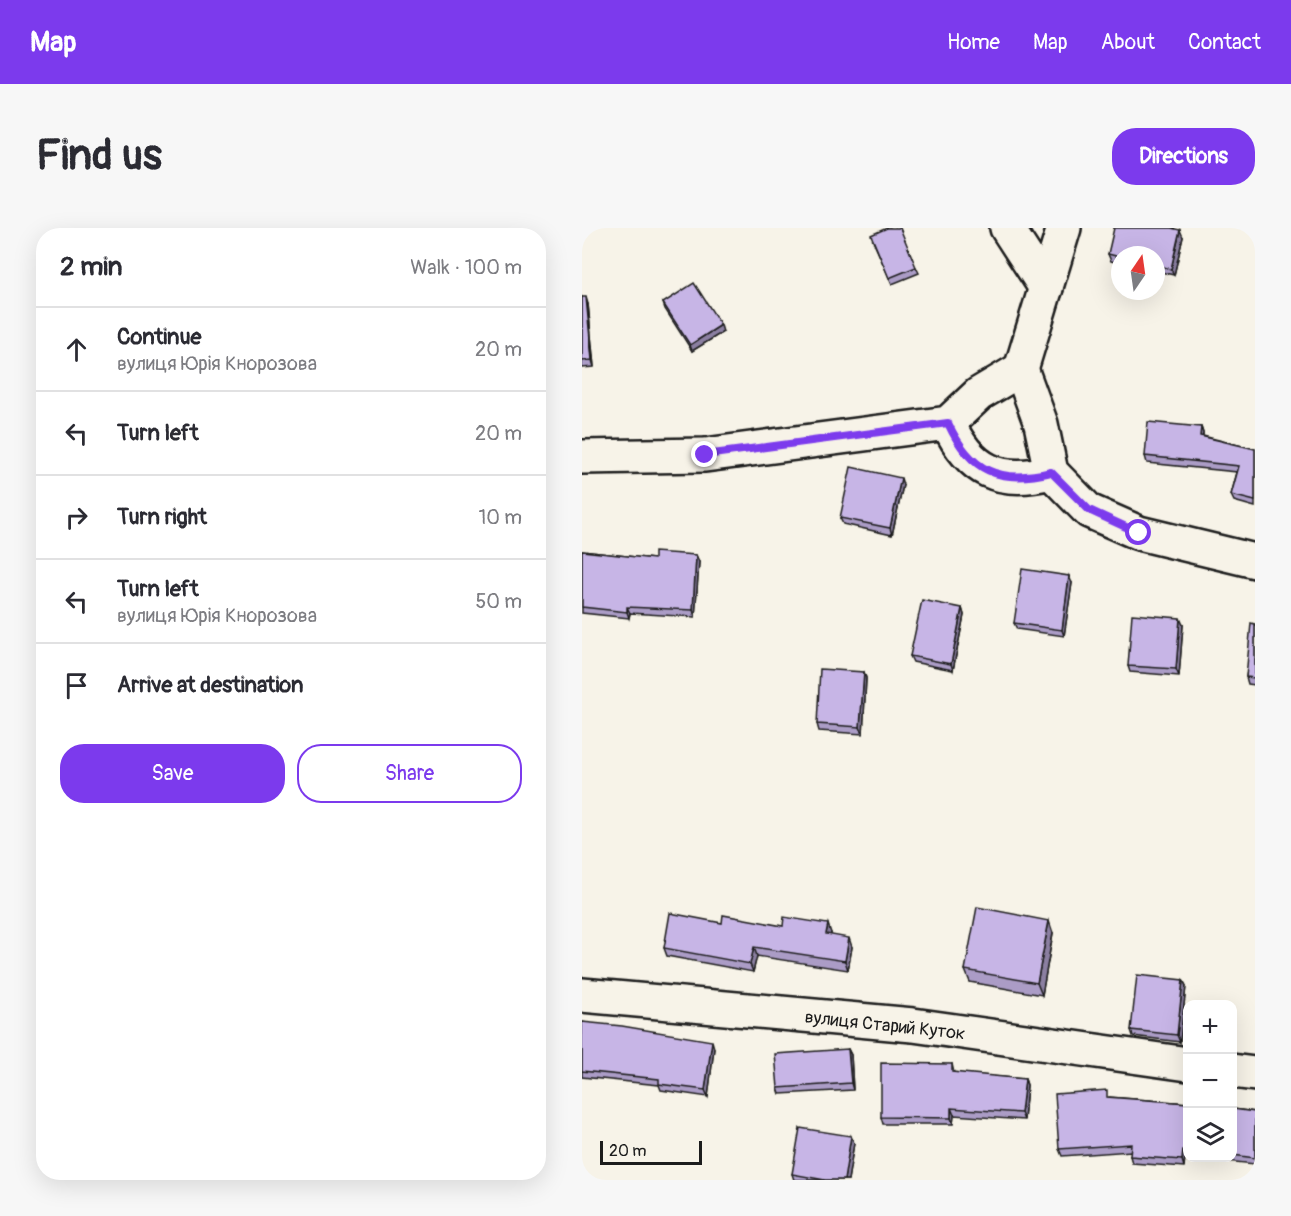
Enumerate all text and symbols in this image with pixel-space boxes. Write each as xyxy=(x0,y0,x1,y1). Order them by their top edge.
text: Map xyxy=(30,25,76,60)
text: Home xyxy=(947,29,1000,56)
text: Map xyxy=(1033,29,1068,56)
text: About xyxy=(1101,29,1155,56)
text: Contact xyxy=(1188,29,1261,56)
button: Directions xyxy=(1112,128,1255,185)
text: Find us xyxy=(36,130,162,182)
north arrow xyxy=(1111,246,1165,300)
text: 2 min xyxy=(60,251,122,283)
text: Walk · 100 m xyxy=(410,255,522,280)
text: Continue xyxy=(117,323,201,351)
icon: ahead xyxy=(60,333,93,366)
text: 20 m xyxy=(475,337,522,362)
text: вулиця Юрія Кнорозова xyxy=(117,351,317,376)
icon: left xyxy=(60,417,93,450)
text: Turn left xyxy=(117,419,199,447)
text: 20 m xyxy=(475,421,522,446)
route end xyxy=(691,441,717,467)
icon: right xyxy=(60,501,93,534)
text: Turn right xyxy=(117,503,207,531)
text: 10 m xyxy=(478,505,522,530)
route start xyxy=(1125,519,1151,545)
text: Turn left xyxy=(117,575,199,603)
icon: left xyxy=(60,585,93,618)
text: 50 m xyxy=(475,589,522,614)
text: вулиця Юрія Кнорозова xyxy=(117,603,317,628)
icon: arrive xyxy=(60,669,93,702)
text: Arrive at destination xyxy=(117,671,303,699)
button: Save xyxy=(60,744,285,803)
button: Share xyxy=(297,744,522,803)
map controls xyxy=(1183,1000,1237,1162)
button: + xyxy=(1183,1000,1237,1054)
street label: вулиця Старий Куток xyxy=(804,1006,966,1045)
button: − xyxy=(1183,1054,1237,1108)
button: layers xyxy=(1183,1108,1237,1162)
scale bar xyxy=(600,1138,702,1166)
text: 20 m xyxy=(609,1141,647,1161)

